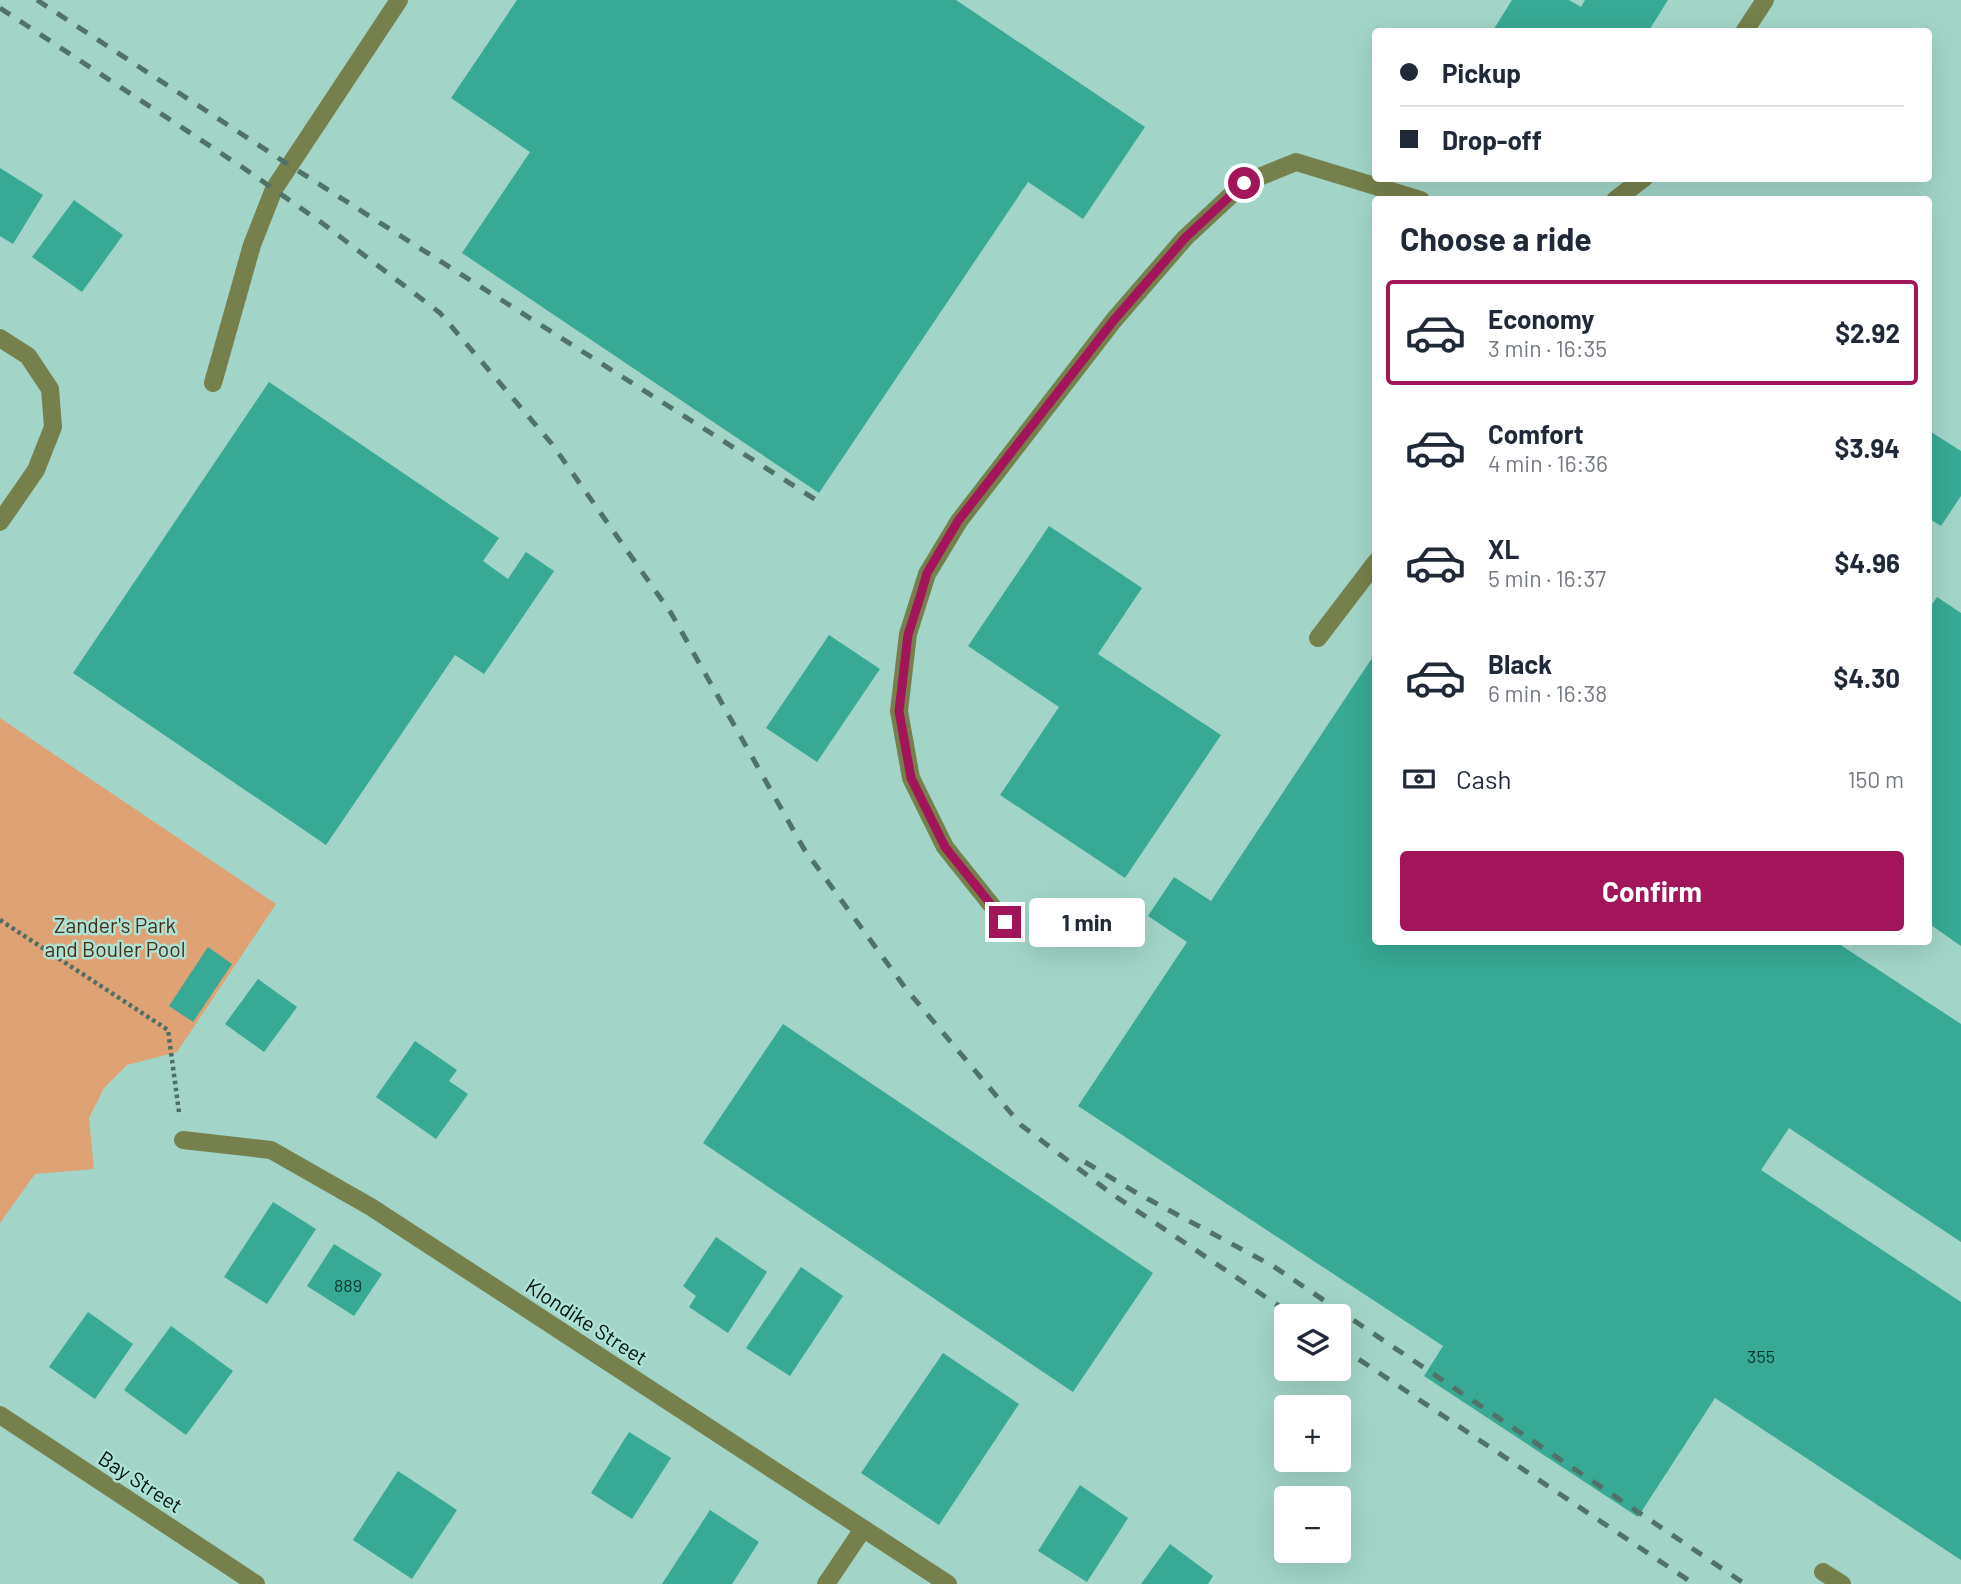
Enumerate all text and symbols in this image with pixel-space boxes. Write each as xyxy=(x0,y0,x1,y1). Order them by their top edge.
text: Pickup xyxy=(1442,57,1521,88)
text: Drop-off xyxy=(1442,124,1542,155)
route start xyxy=(1228,167,1260,199)
text: Choose a ride xyxy=(1400,219,1592,257)
icon: car xyxy=(1404,301,1467,364)
text: Economy xyxy=(1488,303,1594,334)
text: $2.92 xyxy=(1835,317,1900,348)
text: 3 min · 16:35 xyxy=(1488,334,1607,362)
icon: car xyxy=(1404,416,1467,479)
text: Comfort xyxy=(1488,418,1584,449)
text: $3.94 xyxy=(1835,432,1900,463)
text: 4 min · 16:36 xyxy=(1488,449,1608,477)
icon: car xyxy=(1404,531,1467,594)
text: XL xyxy=(1488,533,1519,564)
text: $4.96 xyxy=(1835,547,1900,578)
text: 5 min · 16:37 xyxy=(1488,564,1606,592)
icon: car xyxy=(1404,646,1467,709)
text: Black xyxy=(1488,648,1552,679)
text: $4.30 xyxy=(1834,662,1900,693)
text: 6 min · 16:38 xyxy=(1488,679,1607,707)
icon: cash xyxy=(1400,760,1438,798)
text: Cash xyxy=(1456,763,1511,794)
text: 150 m xyxy=(1848,765,1904,793)
button: Confirm xyxy=(1400,851,1904,931)
callout: 1 min xyxy=(1030,898,1145,946)
route end xyxy=(989,906,1021,938)
text: 1 min xyxy=(1062,908,1112,936)
park label: Zander's Park and Bouler Pool xyxy=(44,912,186,961)
street label: Klondike Street xyxy=(522,1272,652,1370)
house number: 889 xyxy=(334,1274,362,1296)
map controls xyxy=(1274,1304,1351,1563)
button: layers xyxy=(1274,1304,1351,1381)
house number: 355 xyxy=(1747,1345,1775,1367)
button: + xyxy=(1274,1395,1351,1472)
street label: Bay Street xyxy=(94,1445,188,1517)
button: − xyxy=(1274,1486,1351,1563)

